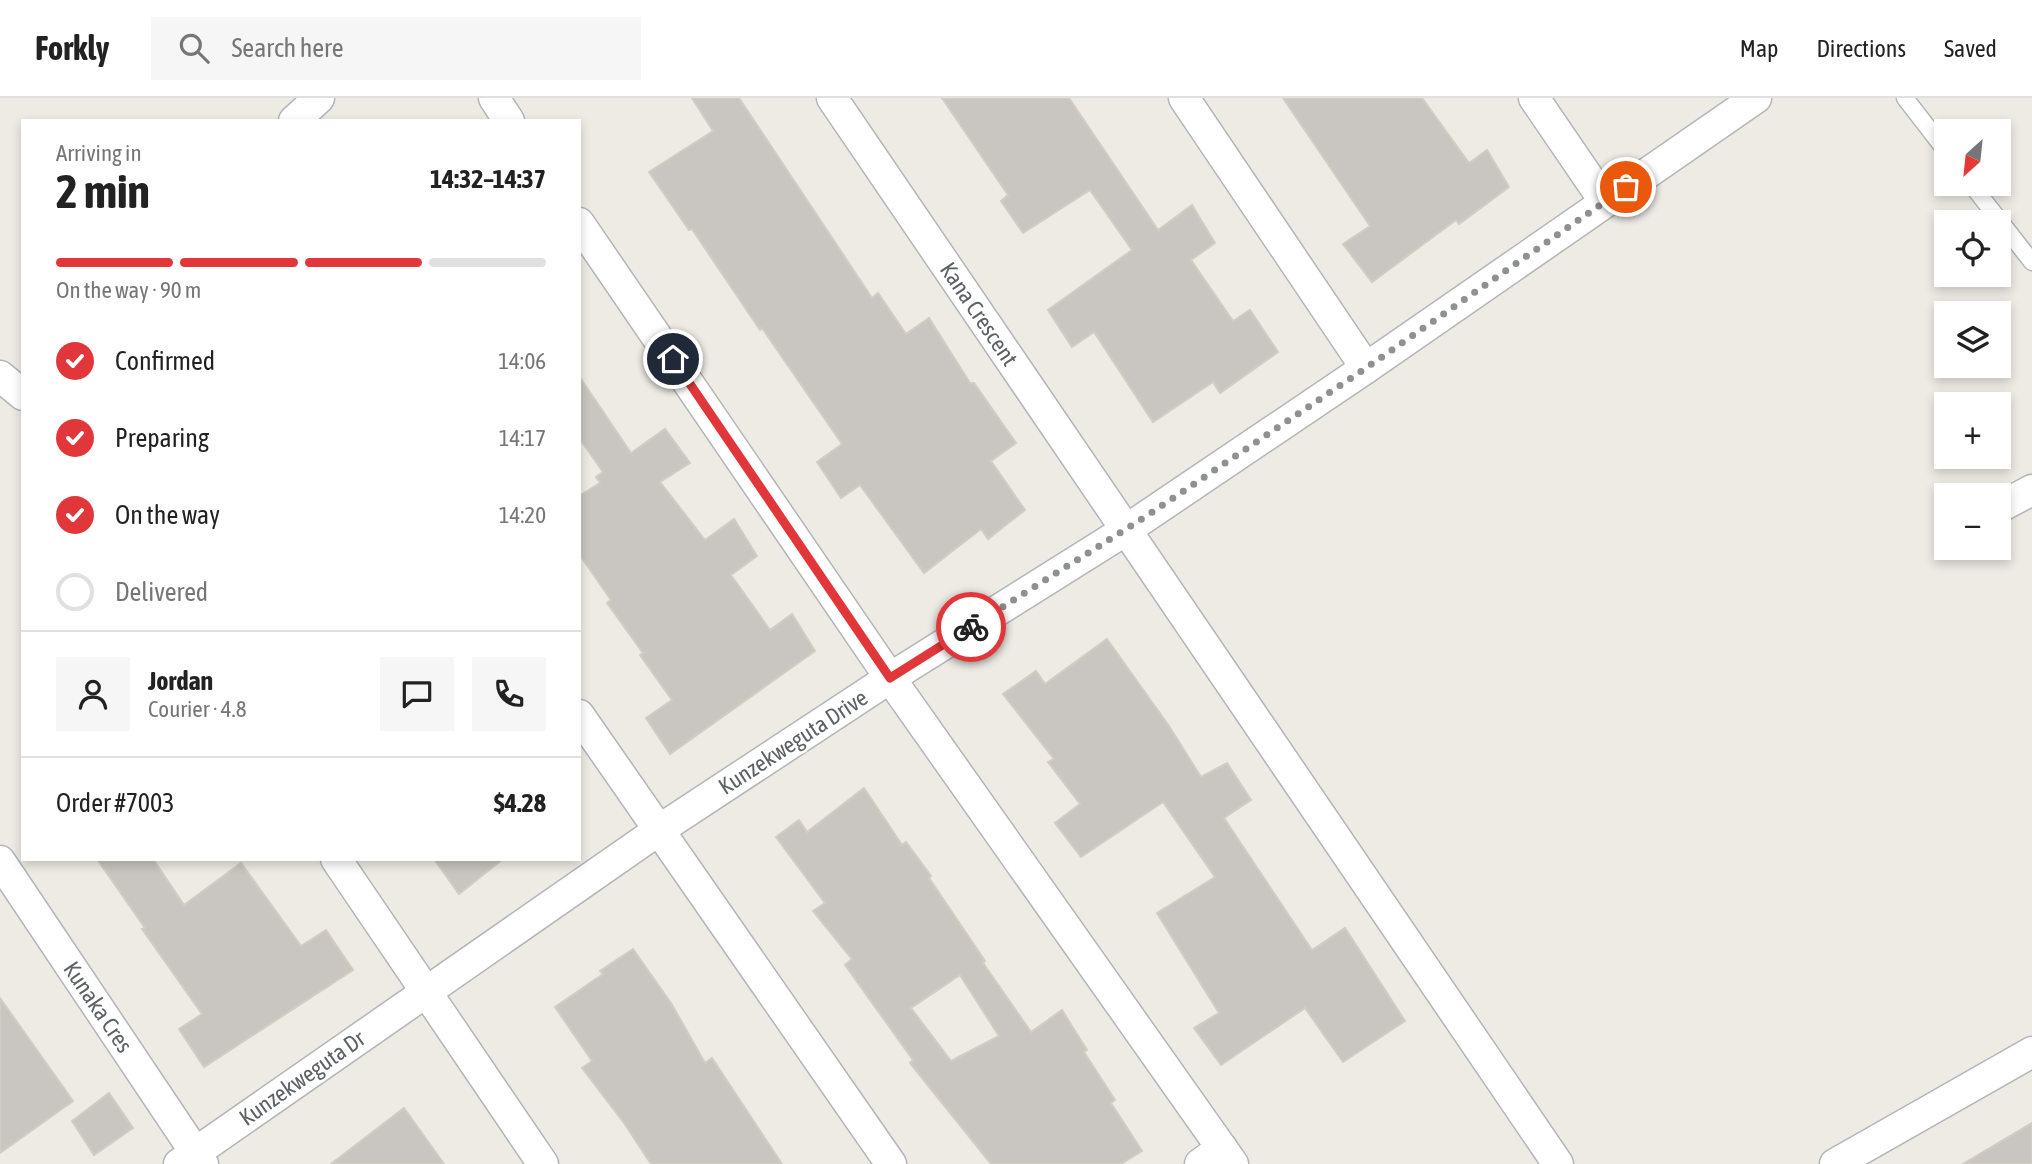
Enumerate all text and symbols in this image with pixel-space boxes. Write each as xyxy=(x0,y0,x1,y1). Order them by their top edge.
search box xyxy=(151,17,641,80)
text: Forkly xyxy=(35,29,109,67)
icon: search xyxy=(175,29,213,67)
text: Search here xyxy=(231,33,344,63)
text: Map xyxy=(1740,35,1778,62)
text: Directions xyxy=(1816,35,1906,62)
text: Saved xyxy=(1944,35,1997,62)
north arrow xyxy=(1934,119,2011,196)
map controls xyxy=(1934,119,2011,560)
text: Arriving in xyxy=(56,140,142,166)
pin xyxy=(1596,157,1656,217)
text: 14:32–14:37 xyxy=(430,164,546,194)
text: 2 min xyxy=(56,165,150,218)
icon: bag xyxy=(1607,168,1645,206)
button: locate xyxy=(1934,210,2011,287)
street label: Kana Crescent xyxy=(935,257,1023,371)
text: On the way · 90 m xyxy=(56,277,201,303)
button: layers xyxy=(1934,301,2011,378)
pin xyxy=(643,329,703,389)
icon: home xyxy=(654,340,692,378)
icon: check xyxy=(56,342,94,380)
text: Confirmed xyxy=(115,346,215,376)
text: 14:06 xyxy=(498,348,546,374)
button: + xyxy=(1934,392,2011,469)
icon: check xyxy=(56,419,94,457)
text: Preparing xyxy=(115,423,209,453)
text: 14:17 xyxy=(499,425,546,451)
button: − xyxy=(1934,483,2011,560)
icon: check xyxy=(56,496,94,534)
text: On the way xyxy=(115,500,220,530)
text: 14:20 xyxy=(499,502,546,528)
text: Delivered xyxy=(115,577,208,607)
courier xyxy=(936,592,1006,662)
icon: bike xyxy=(952,608,990,646)
button: person xyxy=(56,657,130,731)
button: chat xyxy=(380,657,454,731)
button: phone xyxy=(472,657,546,731)
text: Jordan xyxy=(148,666,213,696)
street label: Kunzekweguta Drive xyxy=(714,684,872,800)
text: Courier · 4.8 xyxy=(148,696,247,722)
text: Order #7003 xyxy=(56,788,175,818)
text: $4.28 xyxy=(494,788,546,818)
street label: Kunaka Cres xyxy=(58,957,138,1057)
street label: Kunzekweguta Dr xyxy=(234,1025,371,1131)

